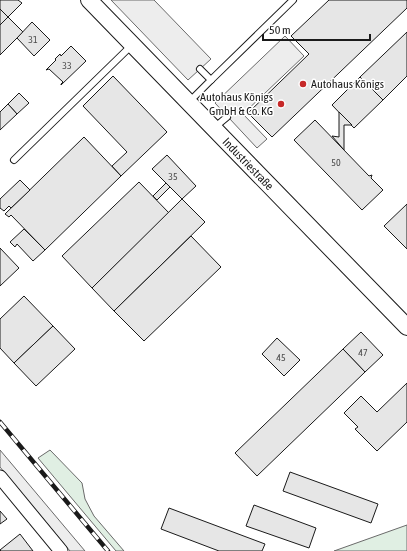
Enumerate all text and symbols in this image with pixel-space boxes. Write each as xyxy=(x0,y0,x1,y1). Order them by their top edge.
scale bar xyxy=(263,16,370,42)
text: 50 m xyxy=(269,23,291,37)
house number: 31 xyxy=(28,34,38,45)
house number: 33 xyxy=(62,60,72,71)
place label: Autohaus Königs xyxy=(311,77,384,91)
marker: Autohaus Königs xyxy=(298,79,308,89)
place label: Autohaus Königs GmbH & Co. KG xyxy=(200,90,273,118)
marker: Autohaus Königs GmbH & Co. KG xyxy=(276,99,286,109)
street label: Industriestraße xyxy=(220,135,276,193)
house number: 50 xyxy=(331,157,341,168)
house number: 35 xyxy=(168,171,178,182)
house number: 47 xyxy=(358,347,368,358)
house number: 45 xyxy=(276,352,286,363)

